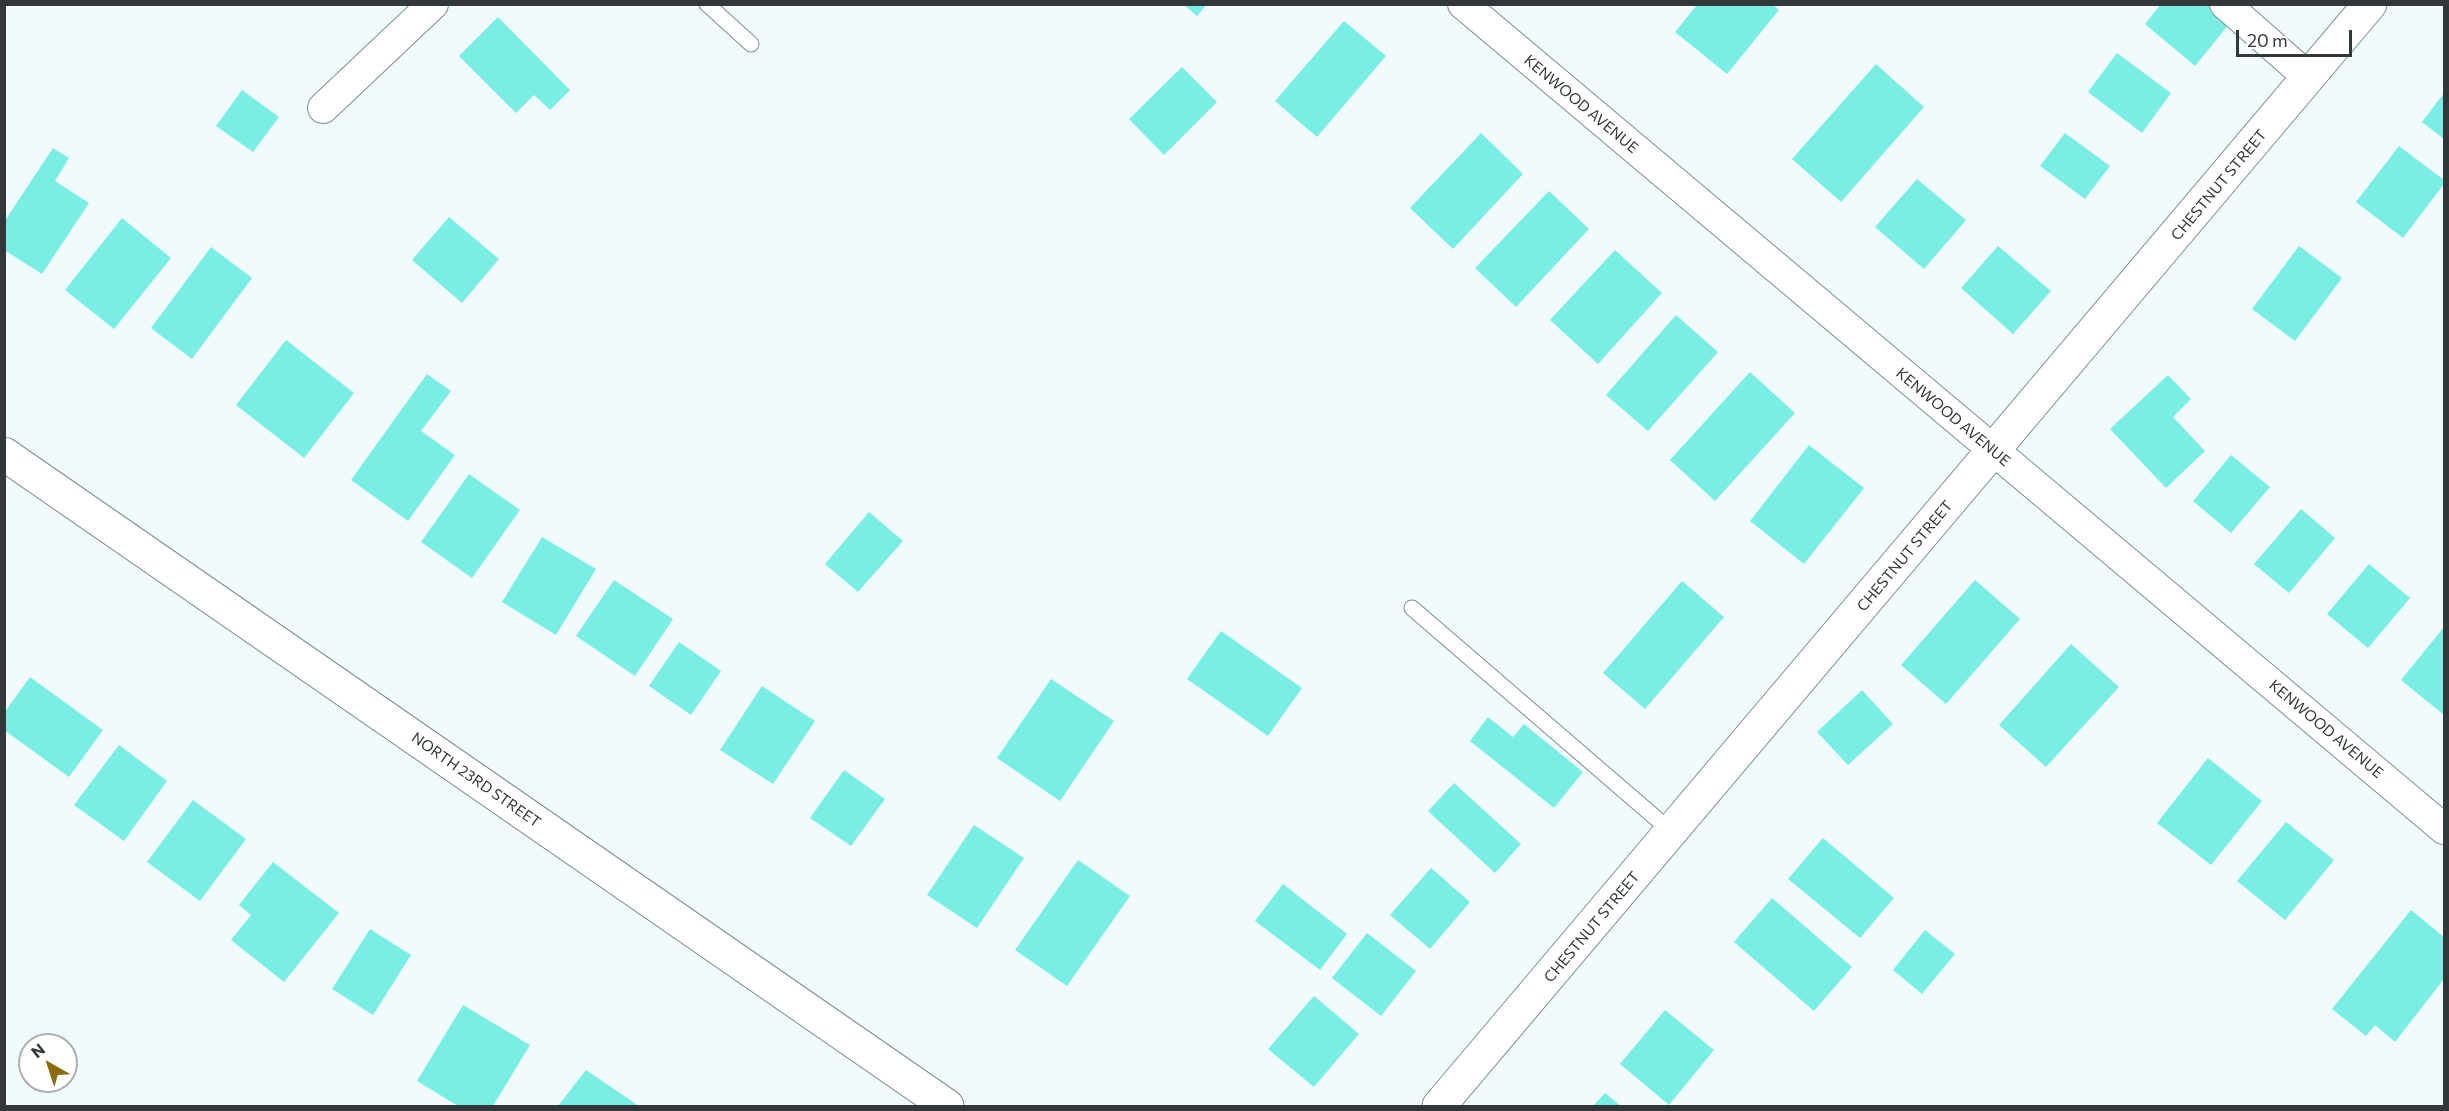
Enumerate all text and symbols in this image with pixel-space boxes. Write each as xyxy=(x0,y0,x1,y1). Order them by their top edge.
scale bar xyxy=(2239,18,2354,56)
text: 20 m xyxy=(2247,29,2288,51)
street label: KENWOOD AVENUE xyxy=(1520,51,1642,157)
street label: CHESTNUT STREET xyxy=(2167,126,2271,244)
street label: KENWOOD AVENUE xyxy=(1892,364,2014,470)
street label: CHESTNUT STREET xyxy=(1853,497,1957,615)
street label: KENWOOD AVENUE xyxy=(2265,676,2387,782)
street label: NORTH 23RD STREET xyxy=(408,729,544,831)
street label: CHESTNUT STREET xyxy=(1540,868,1644,986)
north arrow xyxy=(18,1033,78,1093)
text: N xyxy=(27,1039,48,1061)

